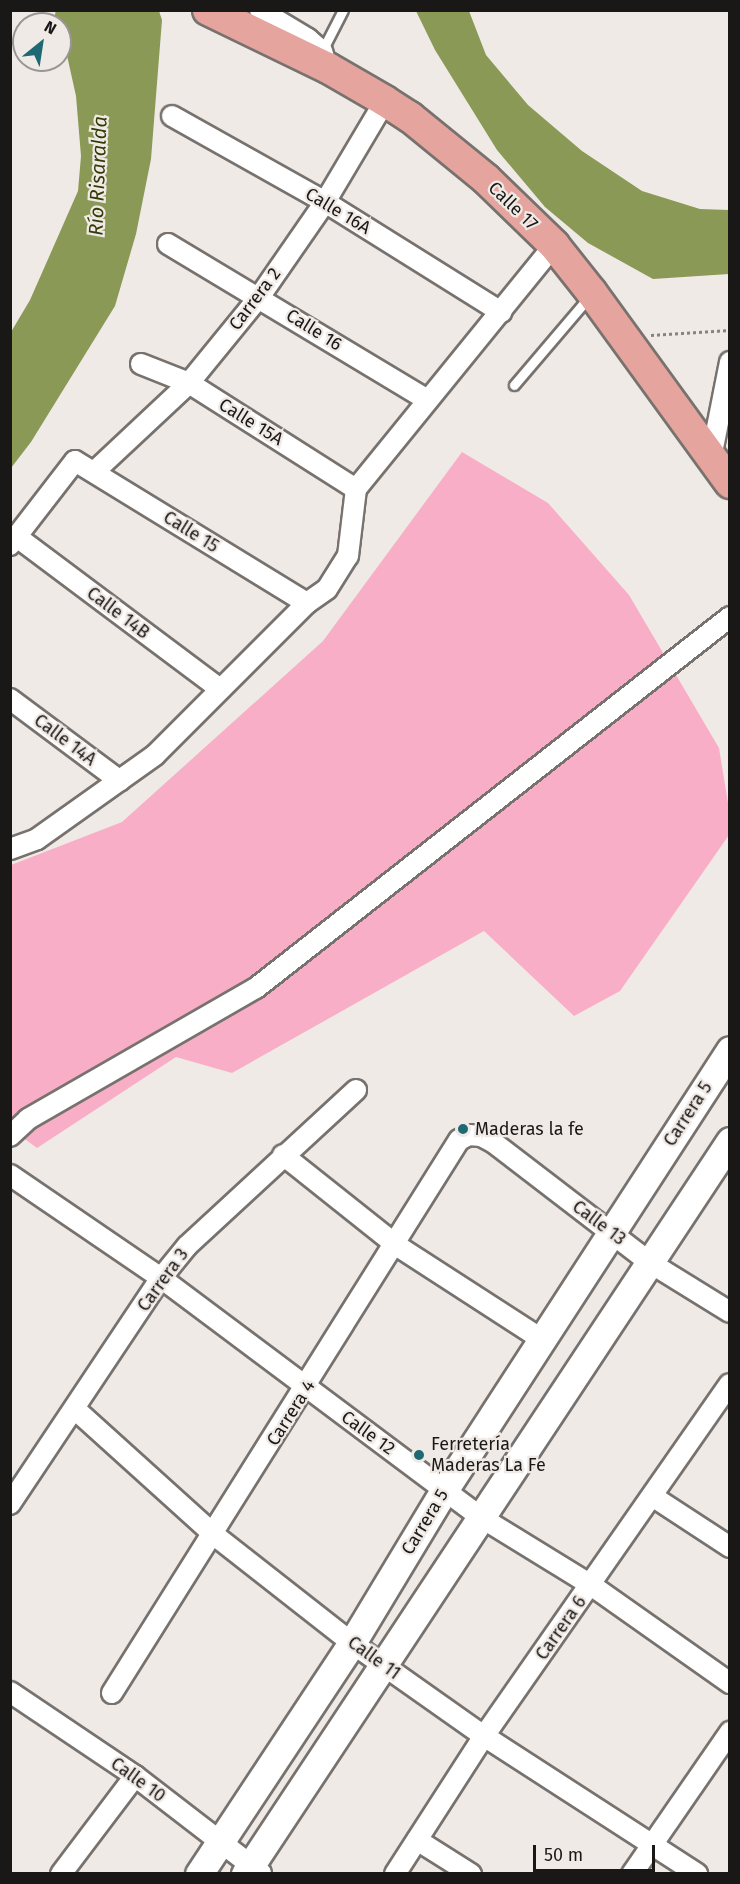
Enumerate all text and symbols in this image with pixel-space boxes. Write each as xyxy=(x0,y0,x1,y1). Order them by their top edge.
north arrow xyxy=(12,12,72,72)
text: N xyxy=(41,17,60,39)
water label: Río Risaralda xyxy=(84,116,112,236)
street label: Calle 17 xyxy=(484,177,542,235)
street label: Calle 16A xyxy=(301,183,375,239)
street label: Carrera 2 xyxy=(225,263,285,335)
street label: Calle 16 xyxy=(282,304,346,356)
street label: Calle 15A xyxy=(215,394,287,450)
street label: Calle 15 xyxy=(159,507,223,557)
street label: Calle 14B xyxy=(82,582,154,644)
street label: Calle 14A xyxy=(30,710,100,770)
street label: Carrera 5 xyxy=(659,1078,717,1150)
place label: Maderas la fe xyxy=(475,1118,584,1140)
marker: Maderas la fe xyxy=(456,1122,470,1136)
street label: Calle 13 xyxy=(568,1196,630,1250)
street label: Carrera 3 xyxy=(133,1244,193,1316)
street label: Carrera 4 xyxy=(262,1376,320,1450)
street label: Calle 12 xyxy=(337,1406,399,1460)
place label: Ferretería Maderas La Fe xyxy=(431,1434,546,1476)
marker: Ferretería Maderas La Fe xyxy=(412,1448,426,1462)
street label: Carrera 5 xyxy=(397,1485,453,1559)
street label: Carrera 6 xyxy=(531,1592,591,1664)
street label: Calle 11 xyxy=(343,1632,405,1684)
street label: Calle 10 xyxy=(106,1753,170,1807)
scale bar xyxy=(536,1833,658,1871)
text: 50 m xyxy=(544,1844,583,1866)

